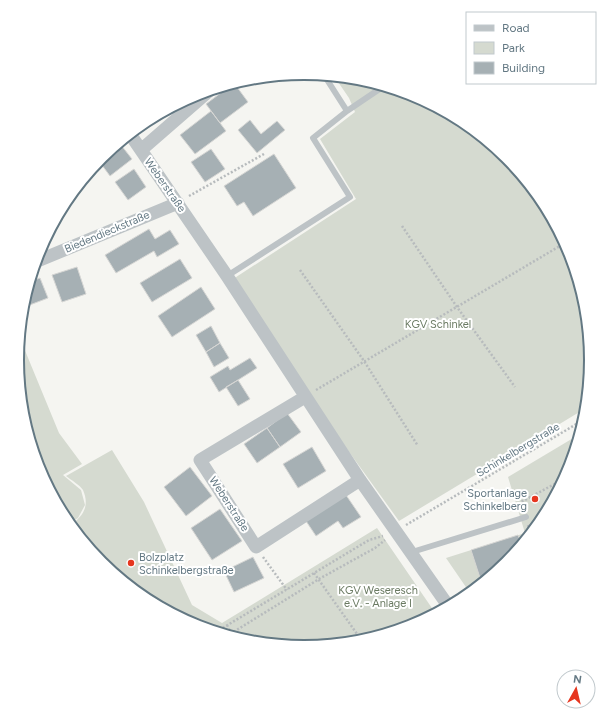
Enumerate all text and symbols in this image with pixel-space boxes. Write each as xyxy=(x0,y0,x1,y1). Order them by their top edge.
legend xyxy=(466,12,596,84)
text: Road xyxy=(502,21,530,35)
text: Park xyxy=(502,41,525,55)
text: Building xyxy=(502,61,545,75)
street label: Weberstraße xyxy=(142,155,188,215)
street label: Biedendieckstraße xyxy=(63,208,151,256)
park label: KGV Schinkel xyxy=(405,318,471,331)
street label: Schinkelbergstraße xyxy=(474,420,562,480)
street label: Weberstraße xyxy=(206,474,252,534)
place label: Sportanlage Schinkelberg xyxy=(463,487,527,513)
marker: Sportanlage Schinkelberg xyxy=(530,494,540,504)
place label: Bolzplatz Schinkelbergstraße xyxy=(139,551,234,577)
marker: Bolzplatz Schinkelbergstraße xyxy=(126,558,136,568)
park label: KGV Weseresch e.V. - Anlage I xyxy=(338,584,418,610)
north arrow xyxy=(556,669,596,709)
text: N xyxy=(572,673,582,687)

